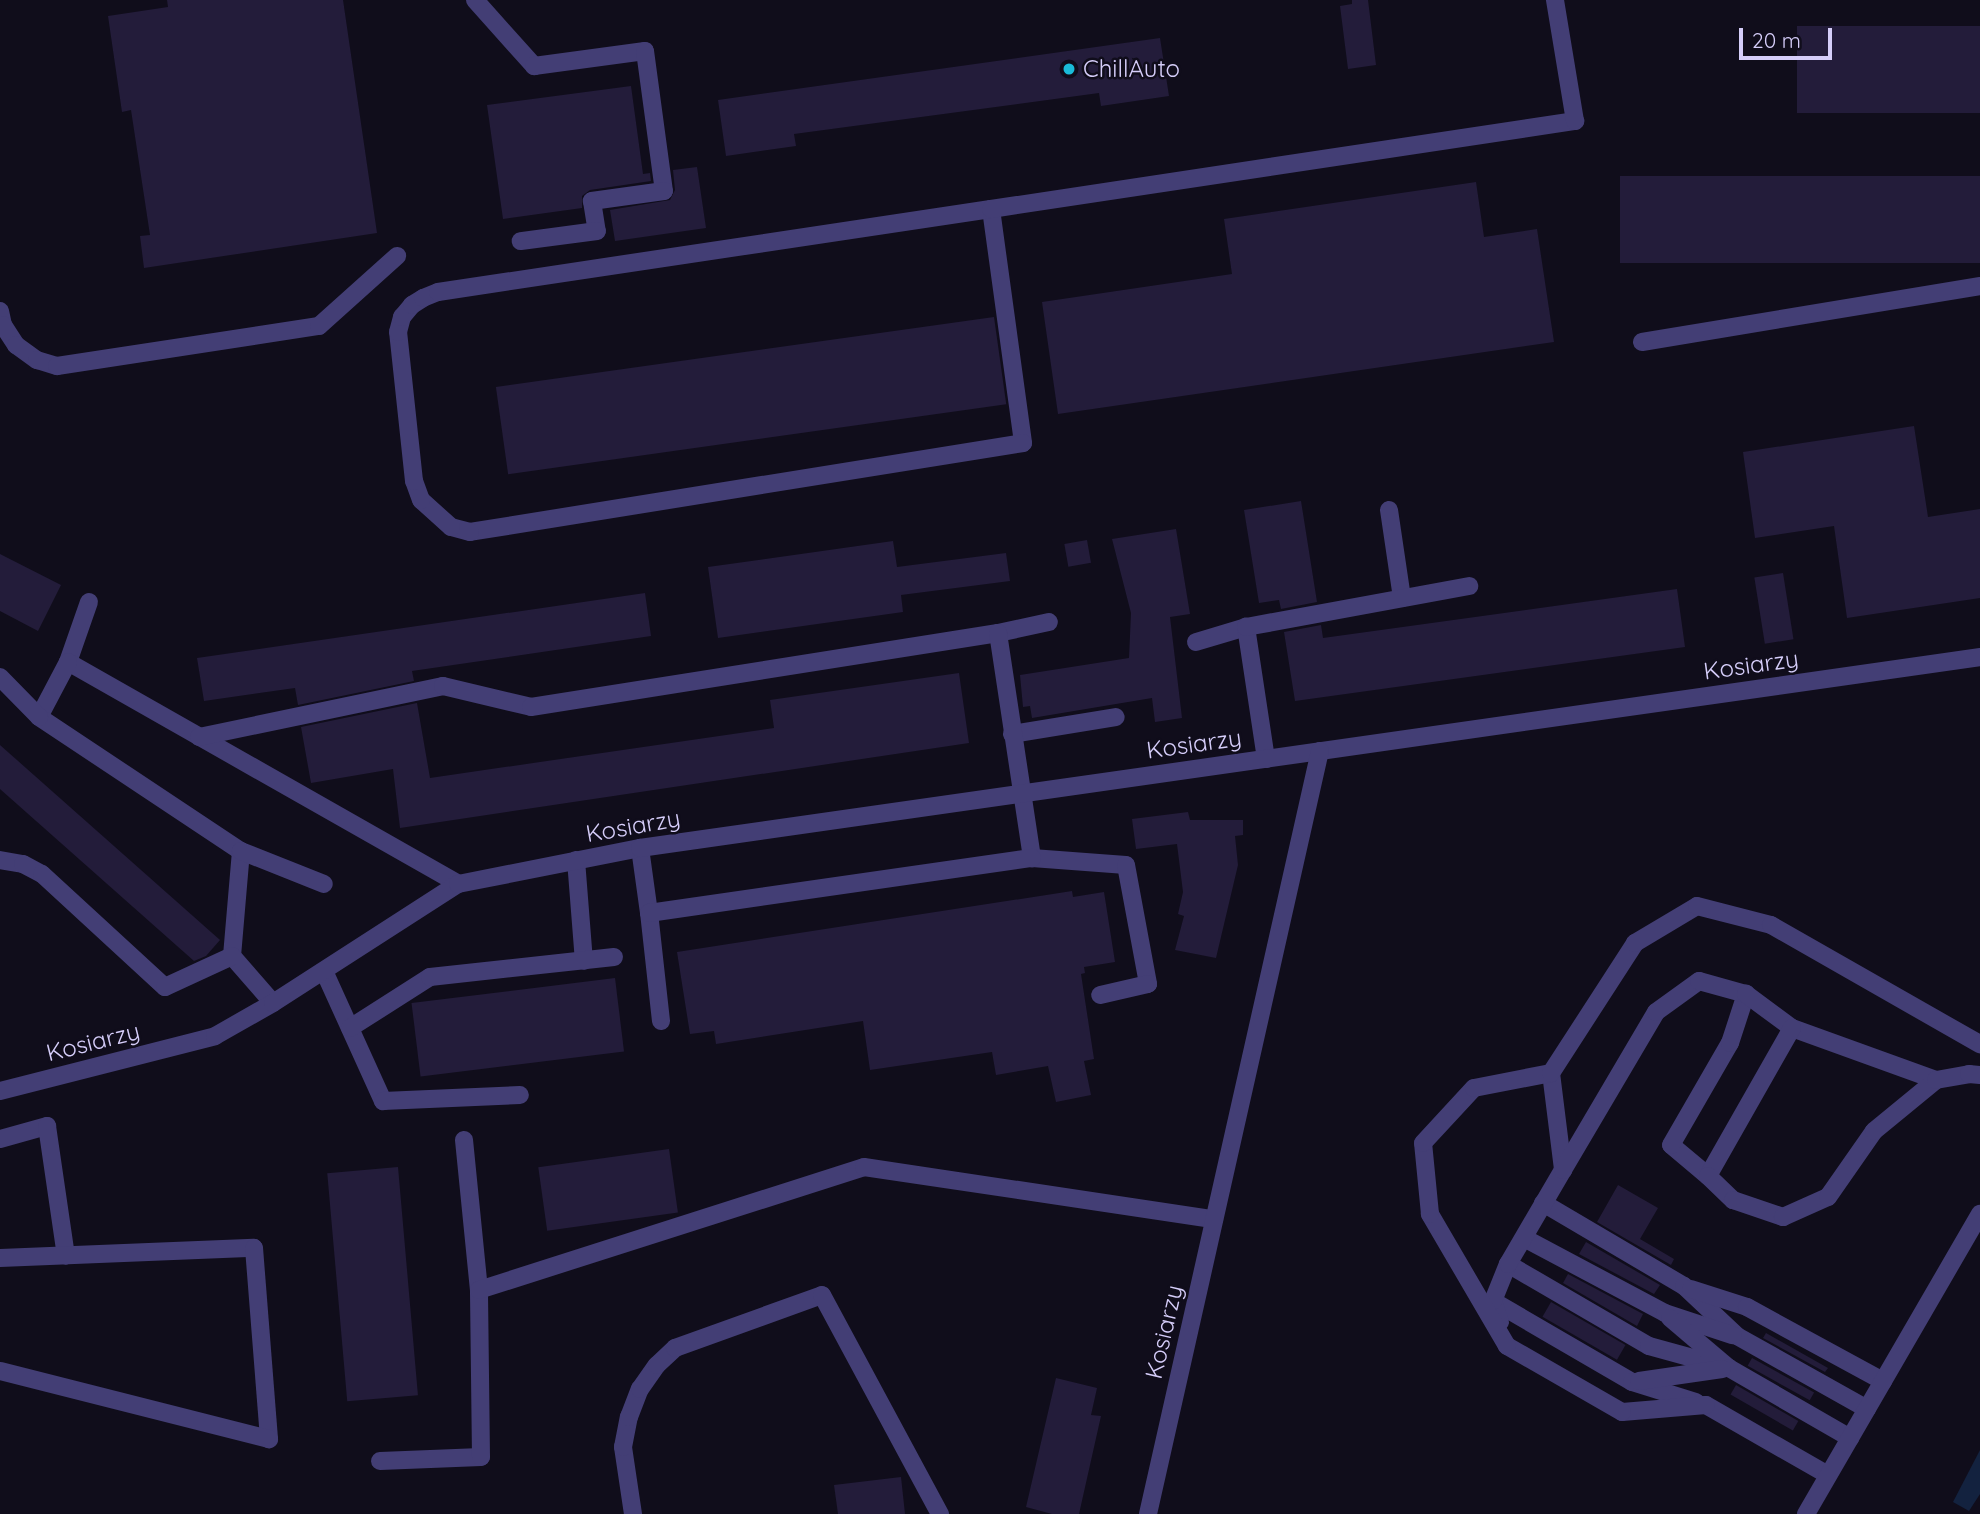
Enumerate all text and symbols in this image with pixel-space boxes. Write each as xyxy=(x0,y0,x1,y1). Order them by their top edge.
scale bar xyxy=(1742,14,1835,58)
text: 20 m xyxy=(1752,27,1801,53)
place label: ChillAuto xyxy=(1083,55,1180,83)
marker: ChillAuto xyxy=(1061,61,1077,77)
street label: Kosiarzy xyxy=(1702,644,1800,686)
street label: Kosiarzy xyxy=(1145,723,1243,765)
street label: Kosiarzy xyxy=(583,804,683,848)
street label: Kosiarzy xyxy=(43,1016,143,1068)
street label: Kosiarzy xyxy=(1139,1282,1189,1382)

